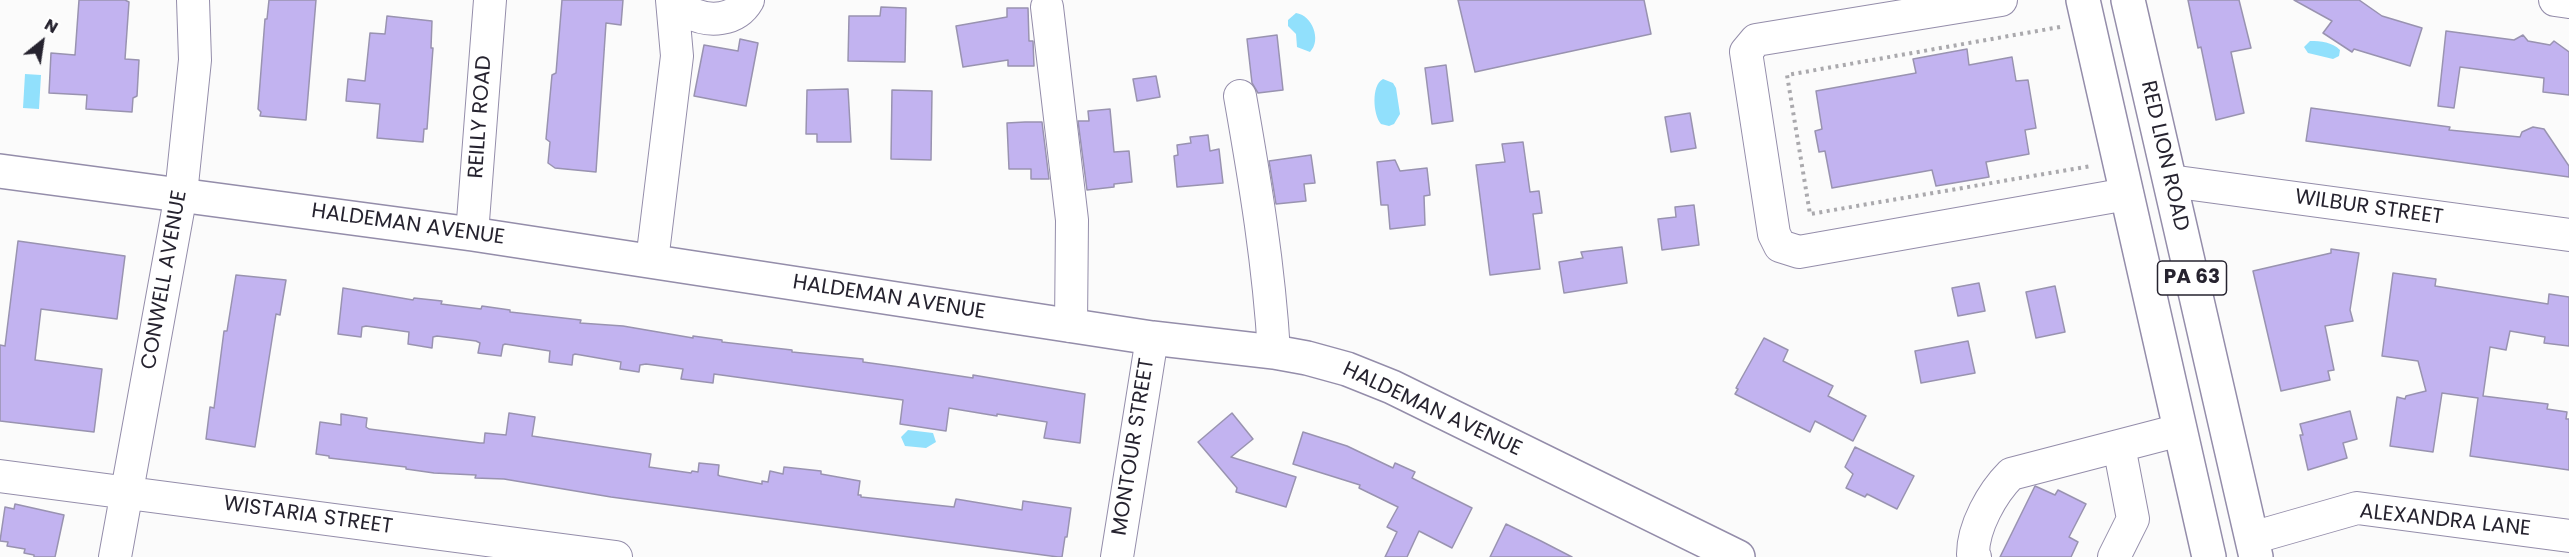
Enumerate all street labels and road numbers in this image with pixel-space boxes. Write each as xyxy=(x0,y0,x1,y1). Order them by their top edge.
street label: REILLY ROAD xyxy=(464,55,498,179)
street label: RED LION ROAD xyxy=(2134,78,2194,234)
street label: WILBUR STREET xyxy=(2293,185,2445,231)
street label: CONWELL AVENUE xyxy=(137,189,193,371)
street label: HALDEMAN AVENUE xyxy=(310,199,506,251)
road number: PA 63 xyxy=(2158,261,2226,295)
street label: HALDEMAN AVENUE xyxy=(791,270,987,326)
street label: MONTOUR STREET xyxy=(1108,357,1160,537)
street label: HALDEMAN AVENUE xyxy=(1338,357,1526,463)
street label: WISTARIA STREET xyxy=(222,492,394,540)
street label: ALEXANDRA LANE xyxy=(2358,499,2532,543)

